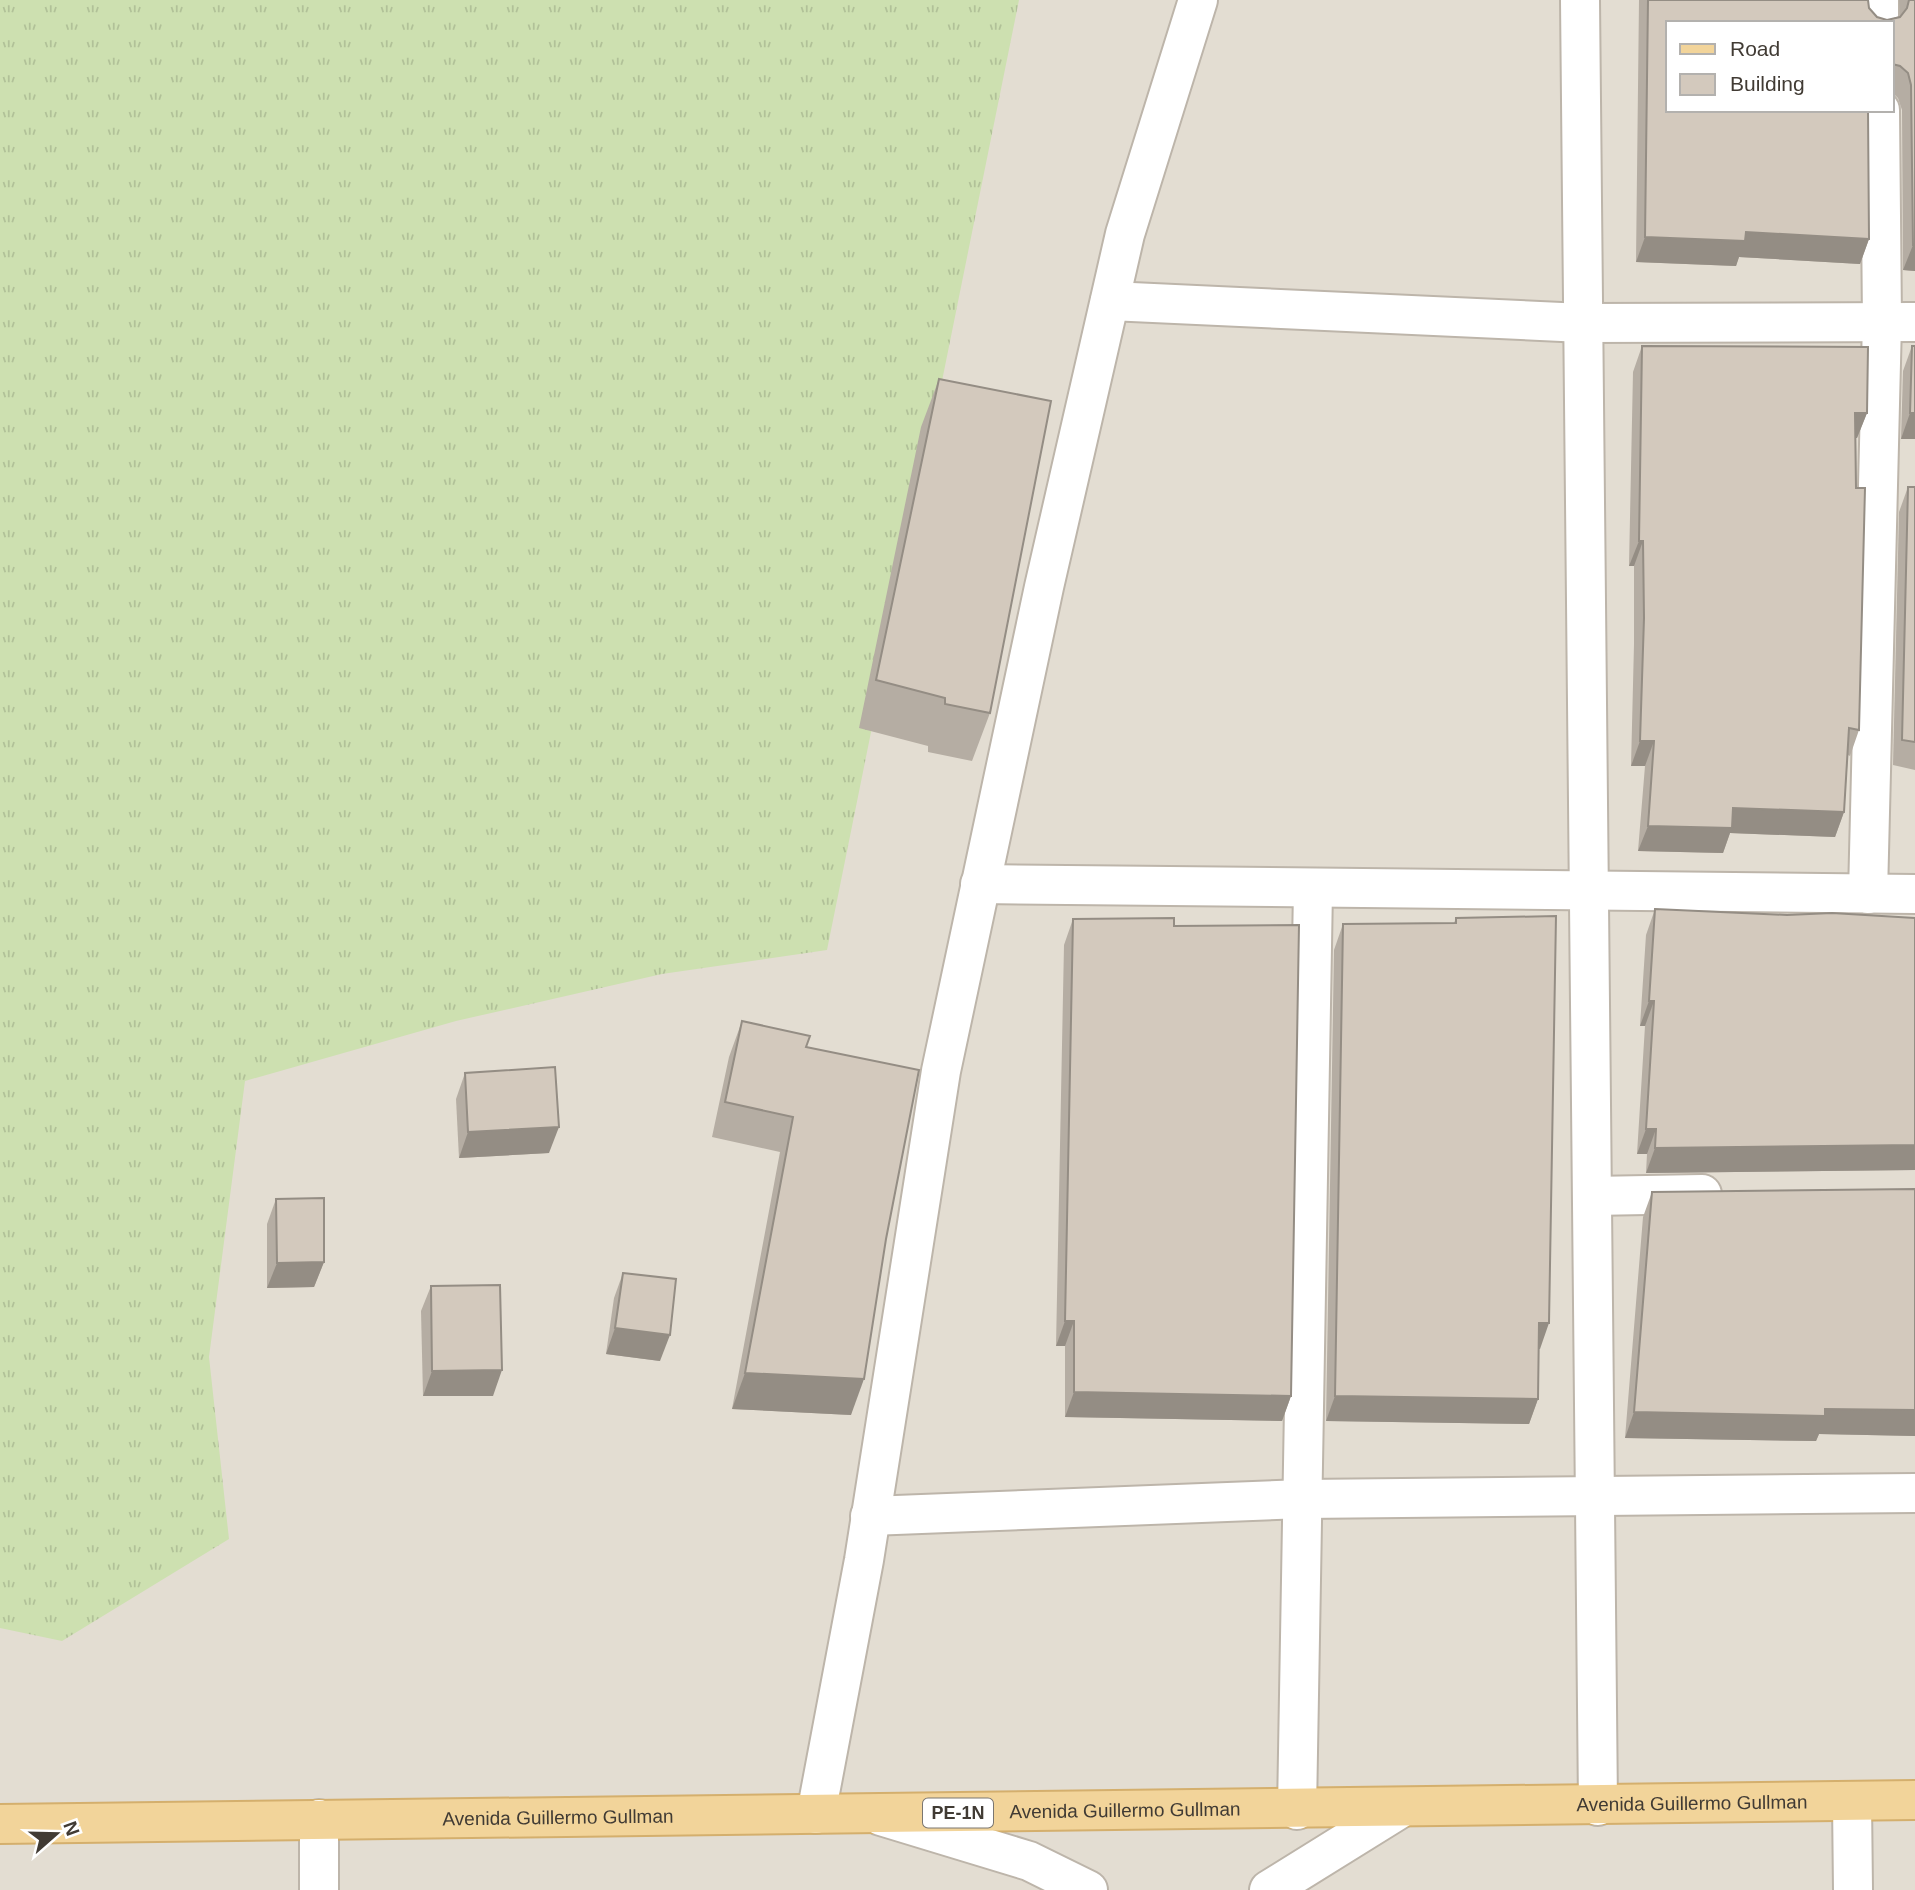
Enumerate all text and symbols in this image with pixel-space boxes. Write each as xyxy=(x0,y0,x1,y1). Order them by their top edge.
legend xyxy=(1666,21,1894,112)
text: Road xyxy=(1730,37,1780,60)
text: Building xyxy=(1730,72,1805,95)
street label: Avenida Guillermo Gullman xyxy=(1576,1791,1808,1815)
road number: PE-1N xyxy=(923,1798,993,1828)
street label: Avenida Guillermo Gullman xyxy=(1009,1798,1241,1822)
north arrow xyxy=(21,1799,91,1869)
street label: Avenida Guillermo Gullman xyxy=(442,1806,674,1829)
text: N xyxy=(59,1818,84,1838)

